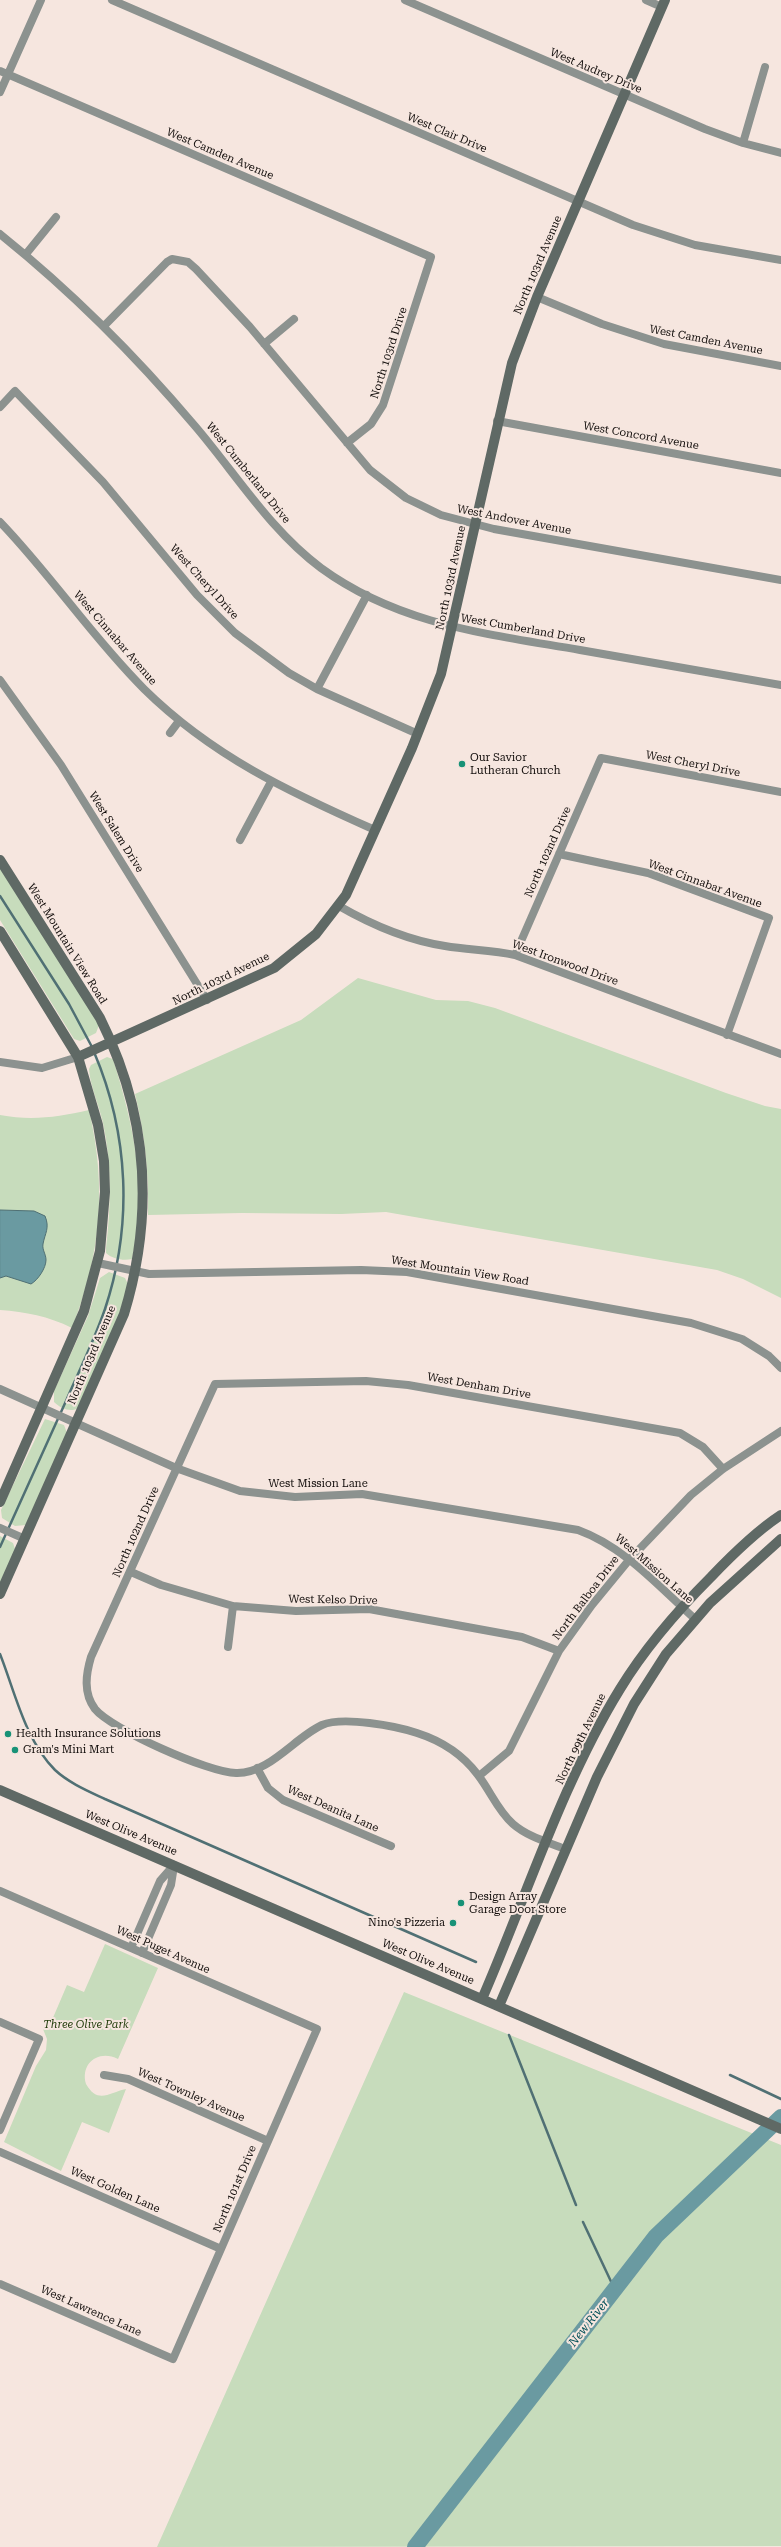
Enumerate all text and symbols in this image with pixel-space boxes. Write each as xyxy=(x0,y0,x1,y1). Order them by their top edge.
street label: West Audrey Drive xyxy=(548,46,644,96)
street label: West Clair Drive xyxy=(405,110,489,156)
street label: West Camden Avenue xyxy=(164,125,276,183)
street label: North 103rd Avenue xyxy=(511,214,565,316)
street label: North 103rd Drive xyxy=(368,306,410,400)
street label: West Camden Avenue xyxy=(648,323,764,357)
street label: West Concord Avenue xyxy=(582,419,700,453)
street label: West Cumberland Drive xyxy=(203,420,293,526)
street label: West Andover Avenue xyxy=(456,502,572,538)
street label: North 103rd Avenue xyxy=(433,525,469,631)
street label: West Cheryl Drive xyxy=(167,542,241,622)
street label: West Cinnabar Avenue xyxy=(71,588,159,688)
street label: West Cumberland Drive xyxy=(460,612,586,646)
street label: West Cheryl Drive xyxy=(645,748,741,780)
place label: Our Savior Lutheran Church xyxy=(470,751,561,777)
marker: Our Savior Lutheran Church xyxy=(457,759,467,769)
street label: West Salem Drive xyxy=(86,789,146,875)
street label: North 102nd Drive xyxy=(522,804,574,900)
street label: West Cinnabar Avenue xyxy=(646,857,764,911)
street label: West Mountain View Road xyxy=(24,881,110,1007)
street label: West Ironwood Drive xyxy=(510,938,620,988)
street label: North 103rd Avenue xyxy=(170,950,272,1008)
street label: West Mountain View Road xyxy=(390,1254,530,1288)
street label: North 103rd Avenue xyxy=(65,1304,119,1406)
street label: West Denham Drive xyxy=(426,1370,532,1402)
street label: West Mission Lane xyxy=(268,1477,368,1491)
street label: North 102nd Drive xyxy=(110,1484,162,1580)
street label: West Mission Lane xyxy=(612,1531,696,1607)
street label: North Balboa Drive xyxy=(550,1553,622,1643)
street label: West Kelso Drive xyxy=(288,1593,378,1607)
street label: North 99th Avenue xyxy=(553,1691,609,1787)
place label: Health Insurance Solutions xyxy=(16,1727,161,1741)
marker: Health Insurance Solutions xyxy=(3,1729,13,1739)
place label: Gram's Mini Mart xyxy=(23,1743,114,1757)
marker: Gram's Mini Mart xyxy=(10,1745,20,1755)
street label: West Deanita Lane xyxy=(285,1783,381,1835)
street label: West Olive Avenue xyxy=(83,1808,179,1858)
place label: Design Array Garage Door Store xyxy=(469,1890,566,1916)
marker: Design Array Garage Door Store xyxy=(456,1898,466,1908)
place label: Nino's Pizzeria xyxy=(368,1916,445,1930)
marker: Nino's Pizzeria xyxy=(448,1918,458,1928)
street label: West Puget Avenue xyxy=(114,1923,212,1977)
street label: West Olive Avenue xyxy=(380,1937,476,1987)
park label: Three Olive Park xyxy=(43,2018,129,2032)
street label: West Townley Avenue xyxy=(135,2065,247,2125)
street label: North 101st Drive xyxy=(211,2143,259,2235)
street label: West Golden Lane xyxy=(68,2164,162,2216)
street label: West Lawrence Lane xyxy=(38,2283,144,2339)
water label: New River xyxy=(566,2296,612,2350)

